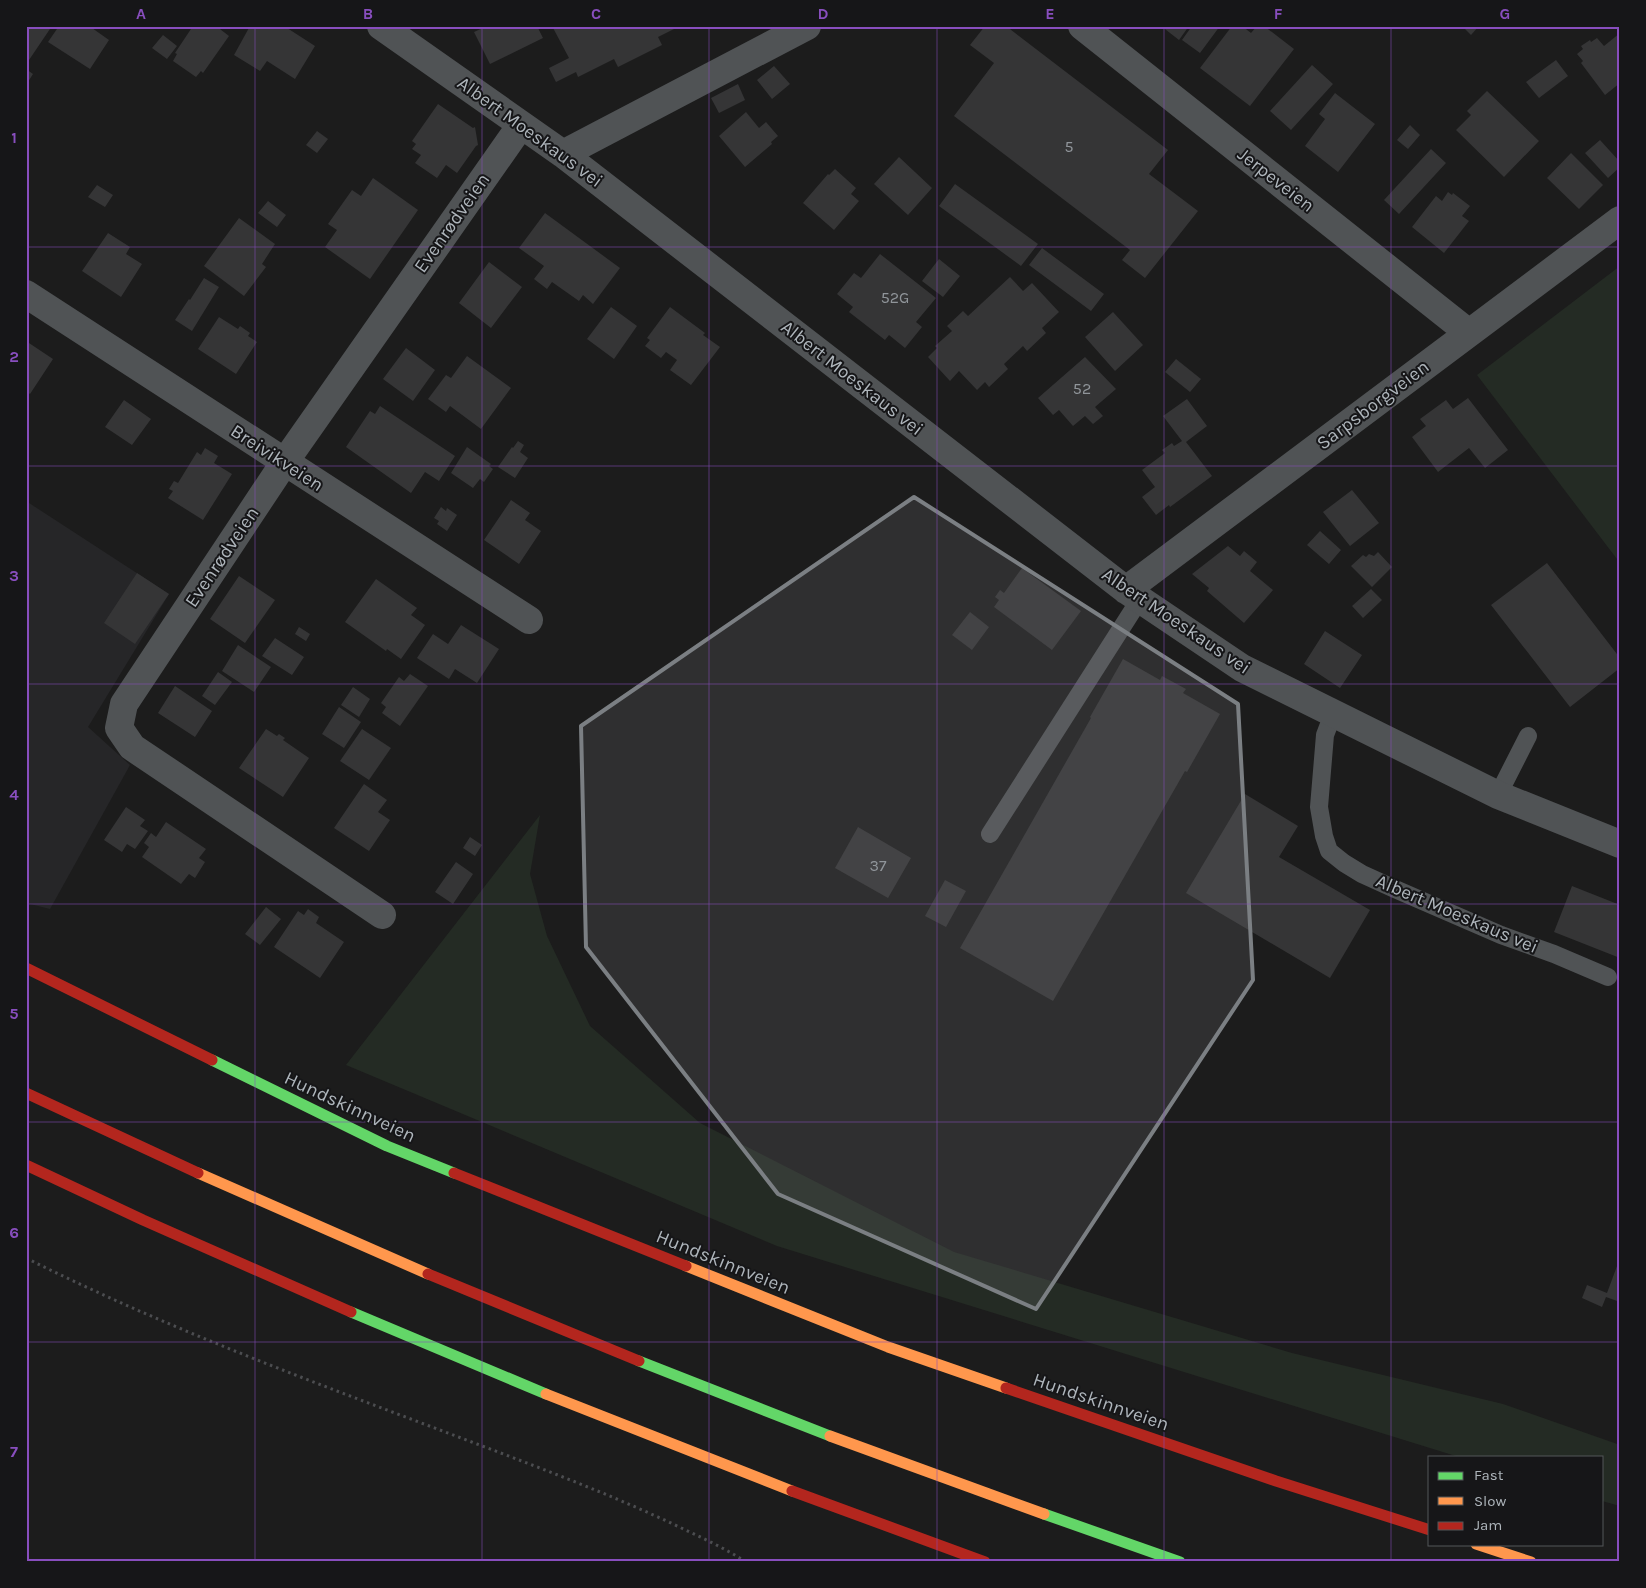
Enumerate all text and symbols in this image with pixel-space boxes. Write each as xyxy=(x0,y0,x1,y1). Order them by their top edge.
text: A xyxy=(136,4,146,23)
text: B xyxy=(363,4,373,23)
text: C xyxy=(591,4,601,23)
text: D xyxy=(818,4,829,23)
text: E xyxy=(1045,4,1055,23)
text: F xyxy=(1274,4,1283,23)
text: G xyxy=(1500,4,1510,23)
street label: Albert Moeskaus vei xyxy=(453,72,607,192)
text: 1 xyxy=(11,128,17,147)
house number: 5 xyxy=(1064,137,1074,156)
street label: Jerpeveien xyxy=(1233,143,1319,217)
street label: Evenrødveien xyxy=(410,169,494,277)
house number: 52G xyxy=(881,288,909,307)
street label: Albert Moeskaus vei xyxy=(777,316,927,440)
text: 2 xyxy=(9,347,19,366)
street label: Sarpsborgveien xyxy=(1312,356,1434,454)
house number: 52 xyxy=(1073,379,1091,398)
street label: Breivikveien xyxy=(226,420,328,496)
street label: Evenrødveien xyxy=(180,503,264,611)
street label: Albert Moeskaus vei xyxy=(1098,563,1254,679)
text: 3 xyxy=(9,566,19,585)
text: 4 xyxy=(9,785,19,804)
house number: 37 xyxy=(870,856,887,875)
street label: Albert Moeskaus vei xyxy=(1373,870,1541,958)
text: 5 xyxy=(9,1004,19,1023)
street label: Hundskinnveien xyxy=(281,1067,419,1147)
text: 6 xyxy=(9,1223,19,1242)
street label: Hundskinnveien xyxy=(653,1225,793,1299)
street label: Hundskinnveien xyxy=(1030,1368,1172,1436)
text: 7 xyxy=(10,1442,18,1461)
legend xyxy=(1428,1456,1604,1546)
text: Fast xyxy=(1474,1466,1504,1484)
text: Slow xyxy=(1474,1492,1506,1510)
text: Jam xyxy=(1474,1516,1502,1534)

